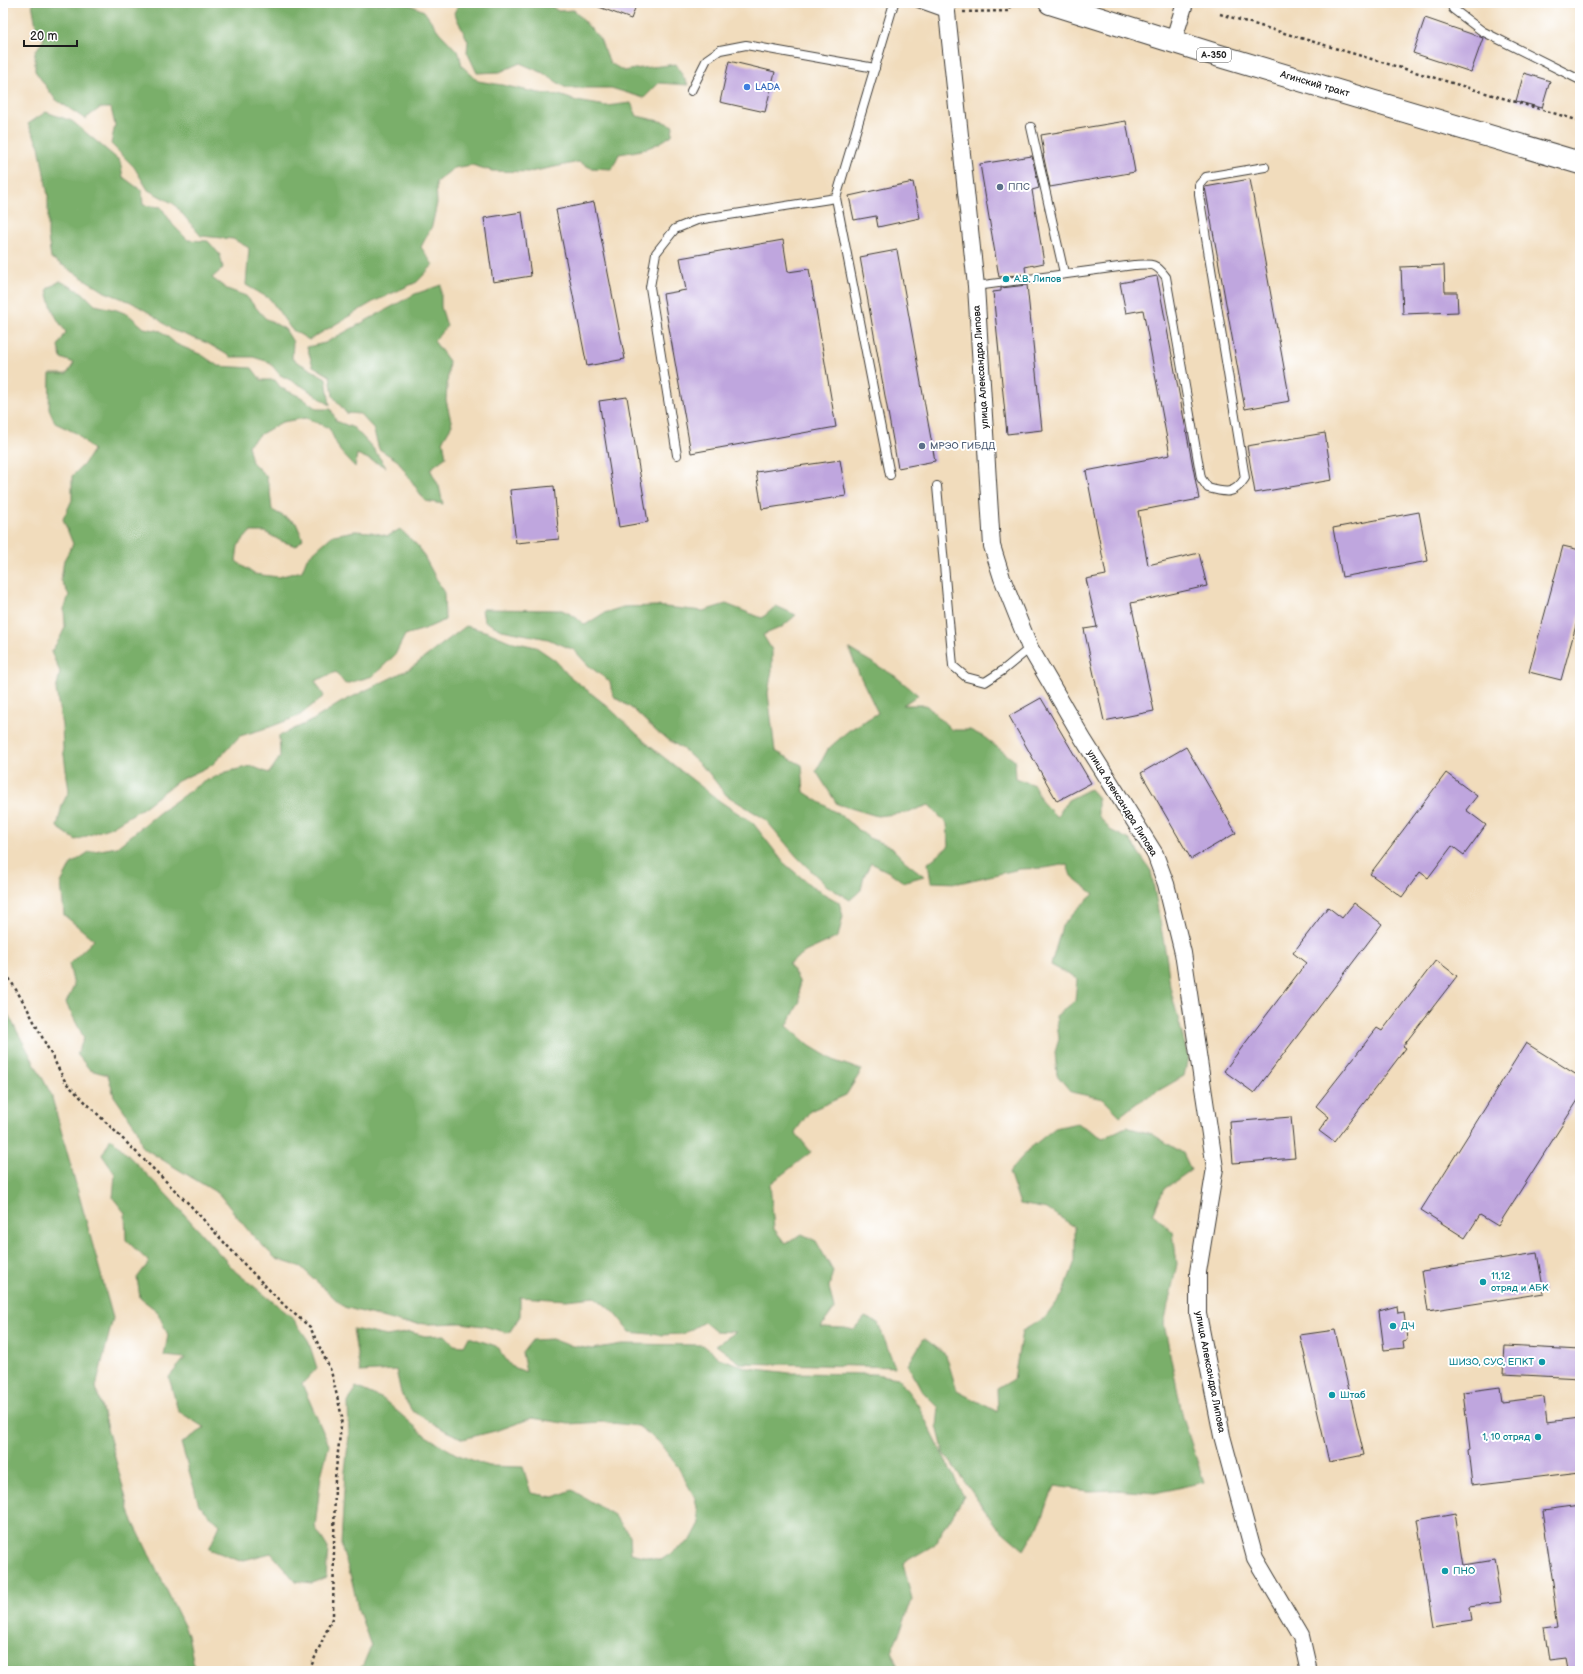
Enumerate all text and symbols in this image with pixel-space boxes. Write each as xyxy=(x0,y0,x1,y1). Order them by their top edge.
scale bar xyxy=(24,22,77,48)
text: 20 m xyxy=(30,29,57,44)
road number: А-350 xyxy=(1197,48,1231,62)
street label: Агинский тракт xyxy=(1278,68,1351,100)
place label: LADA xyxy=(755,81,781,93)
marker: LADA xyxy=(742,82,752,92)
place label: ППС xyxy=(1008,181,1030,193)
marker: ППС xyxy=(995,182,1005,192)
place label: А.В. Липов xyxy=(1013,273,1062,285)
marker: А.В. Липов xyxy=(1001,274,1011,284)
street label: улица Александра Липова xyxy=(971,305,991,429)
place label: МРЭО ГИБДД xyxy=(930,440,995,452)
marker: МРЭО ГИБДД xyxy=(917,441,927,451)
street label: улица Александра Липова xyxy=(1084,747,1160,859)
place label: 11,12 отряд и АБК xyxy=(1491,1270,1549,1294)
marker: 11,12 отряд и АБК xyxy=(1478,1277,1488,1287)
street label: улица Александра Липова xyxy=(1192,1310,1228,1434)
place label: ДЧ xyxy=(1401,1320,1415,1332)
marker: ДЧ xyxy=(1388,1321,1398,1331)
place label: ШИЗО, СУС, ЕПКТ xyxy=(1449,1356,1534,1368)
marker: ШИЗО, СУС, ЕПКТ xyxy=(1537,1357,1547,1367)
place label: Штаб xyxy=(1340,1389,1366,1401)
marker: Штаб xyxy=(1327,1390,1337,1400)
place label: 1, 10 отряд xyxy=(1482,1431,1530,1443)
marker: 1, 10 отряд xyxy=(1533,1432,1543,1442)
place label: ПНО xyxy=(1453,1565,1475,1577)
marker: ПНО xyxy=(1440,1566,1450,1576)

